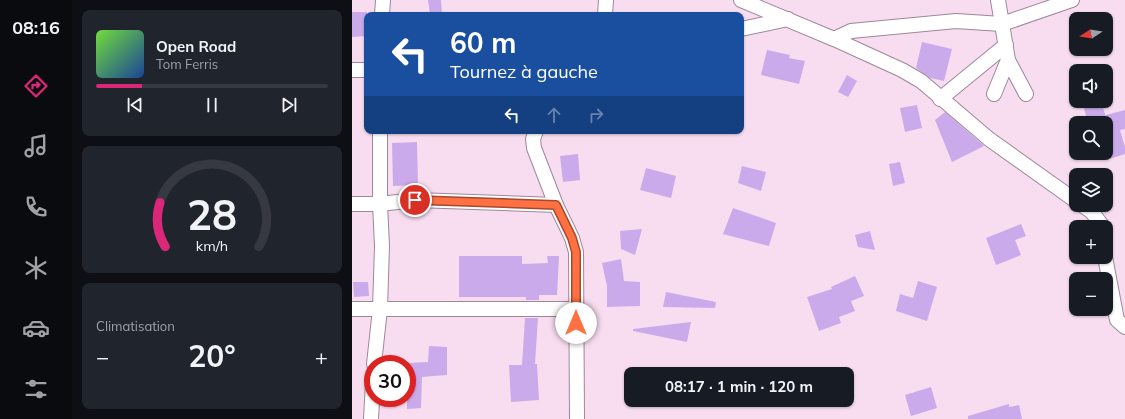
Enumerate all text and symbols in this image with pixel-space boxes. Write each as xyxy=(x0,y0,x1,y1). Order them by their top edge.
north arrow xyxy=(1069,12,1113,56)
map controls xyxy=(1069,12,1113,316)
text: 08:16 xyxy=(12,16,60,39)
text: 60 m xyxy=(450,25,516,60)
icon: left xyxy=(384,28,436,80)
text: Open Road xyxy=(156,37,236,56)
text: Tom Ferris xyxy=(156,56,218,72)
text: Tournez à gauche xyxy=(450,60,598,83)
button: sound xyxy=(1069,64,1113,108)
icon: directions xyxy=(22,72,50,100)
icon: previous xyxy=(124,94,146,116)
icon: pause xyxy=(201,94,223,116)
icon: next xyxy=(278,94,300,116)
icon: left xyxy=(501,104,523,126)
icon: ahead xyxy=(543,104,565,126)
icon: right xyxy=(585,104,607,126)
button: search xyxy=(1069,116,1113,160)
icon: music xyxy=(22,132,50,160)
button: layers xyxy=(1069,168,1113,212)
pin xyxy=(398,183,432,217)
text: 28 xyxy=(187,188,237,240)
icon: arrive xyxy=(404,189,426,211)
icon: phone xyxy=(22,193,50,221)
button: + xyxy=(1069,220,1113,264)
text: km/h xyxy=(196,237,228,255)
icon: climate xyxy=(22,254,50,282)
button: − xyxy=(1069,272,1113,316)
position arrow xyxy=(555,302,597,344)
icon: car xyxy=(22,314,50,342)
text: Climatisation xyxy=(96,318,175,334)
text: 20° xyxy=(188,337,236,375)
text: − xyxy=(96,343,109,371)
text: + xyxy=(315,343,328,371)
speed limit sign: 30 xyxy=(364,355,416,407)
icon: filters xyxy=(22,375,50,403)
text: 08:17 · 1 min · 120 m xyxy=(665,377,813,396)

